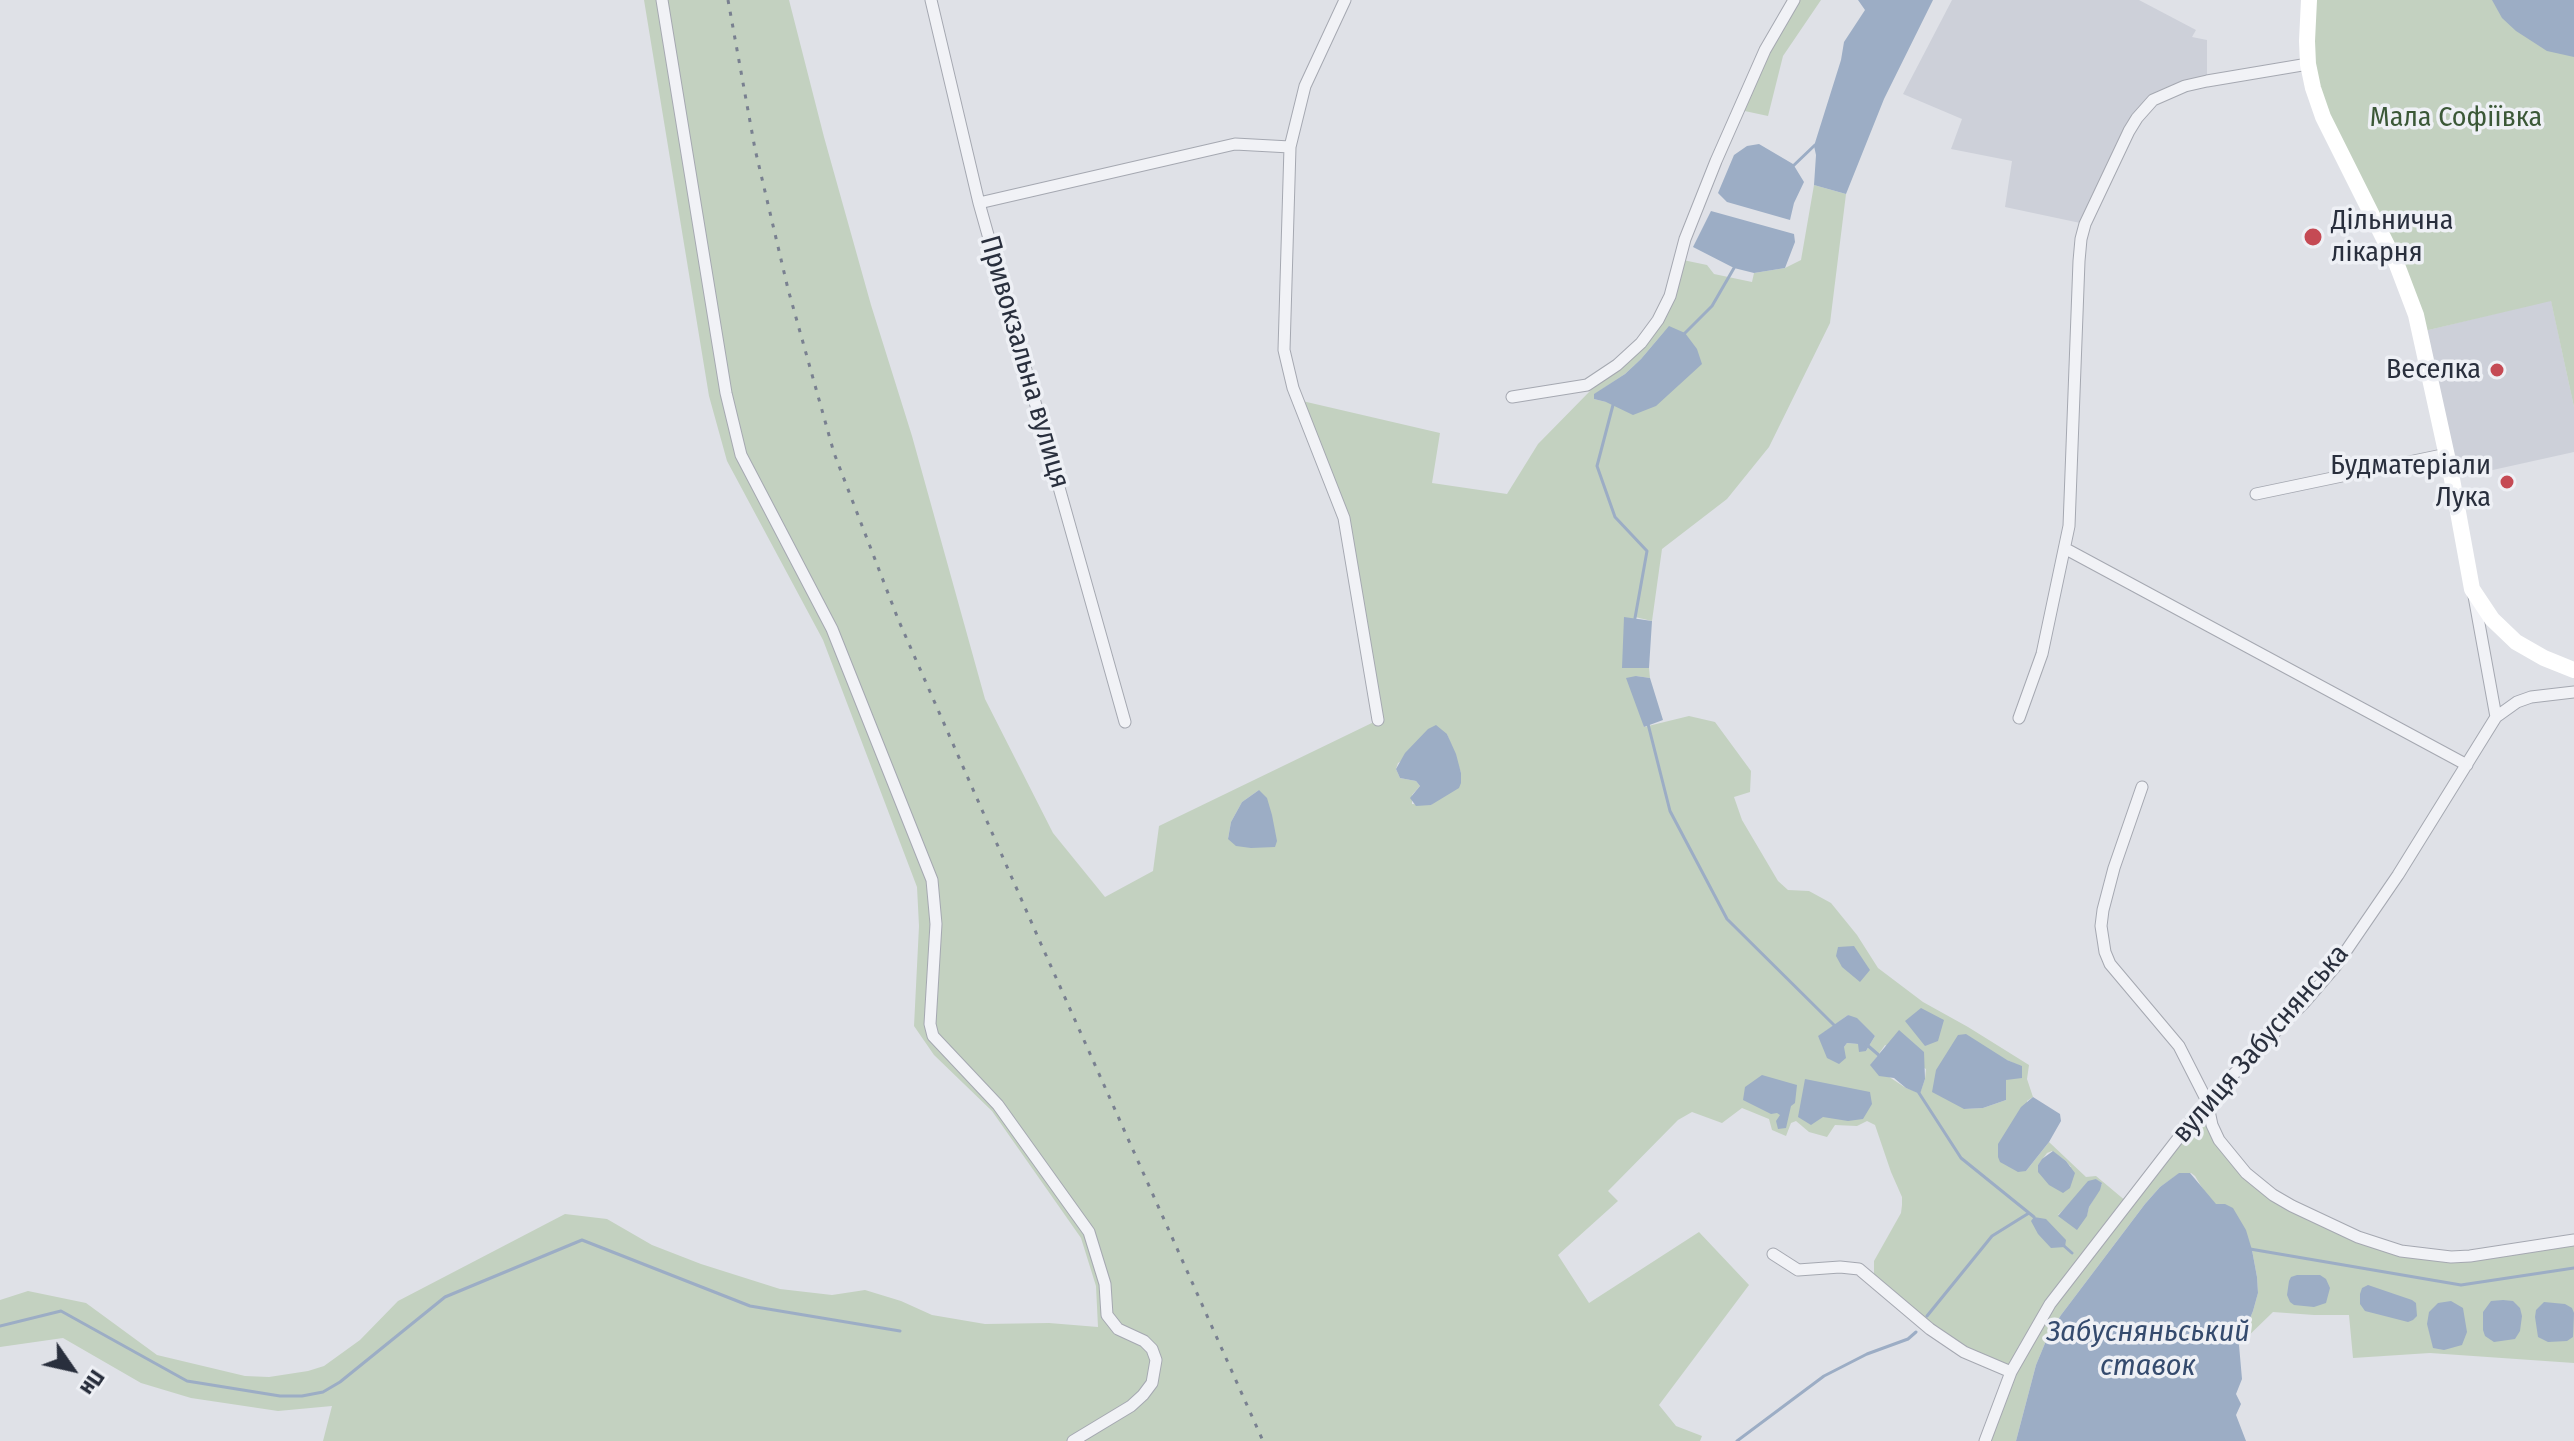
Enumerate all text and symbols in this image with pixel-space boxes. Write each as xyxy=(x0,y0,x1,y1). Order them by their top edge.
park label: Мала Софіївка xyxy=(2370,101,2542,135)
place label: Дільнична лікарня xyxy=(2331,204,2453,270)
marker: Дільнична лікарня xyxy=(2302,226,2324,248)
street label: Привокзальна вулиця xyxy=(972,232,1076,492)
place label: Веселка xyxy=(2386,353,2481,387)
marker: Веселка xyxy=(2488,361,2506,379)
place label: Будматеріали Лука xyxy=(2330,449,2491,515)
marker: Будматеріали Лука xyxy=(2498,473,2516,491)
street label: вулиця Забуснянська xyxy=(2166,938,2356,1150)
water label: Забусняньський ставок xyxy=(2046,1315,2250,1386)
north arrow xyxy=(32,1329,112,1409)
text: Пн xyxy=(74,1365,110,1401)

